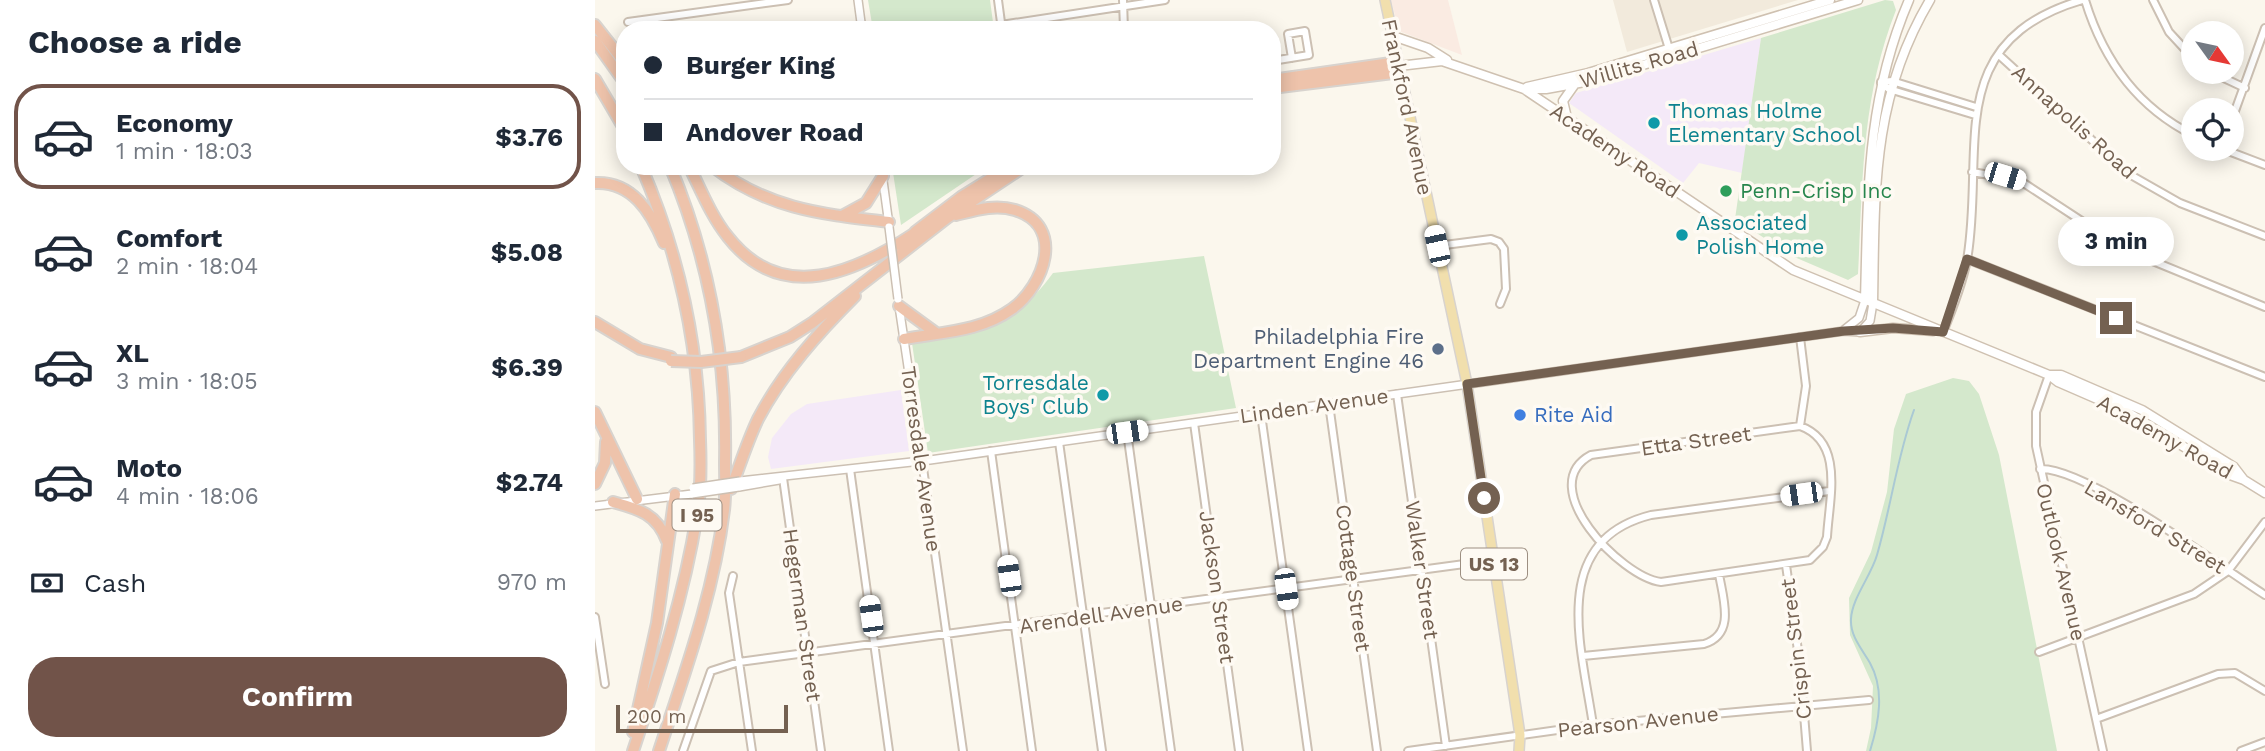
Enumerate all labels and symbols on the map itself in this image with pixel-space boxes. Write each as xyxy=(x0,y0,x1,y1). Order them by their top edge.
street label: Frankford Avenue xyxy=(1377,16,1438,197)
north arrow xyxy=(2181,21,2243,84)
street label: Willits Road xyxy=(1577,36,1701,93)
street label: Annapolis Road xyxy=(2007,59,2142,184)
street label: Academy Road xyxy=(1546,98,1685,203)
place label: Thomas Holme Elementary School xyxy=(1668,98,1862,147)
marker: Thomas Holme Elementary School xyxy=(1646,115,1662,131)
car xyxy=(1982,160,2029,192)
place label: Penn-Crisp Inc xyxy=(1740,178,1892,203)
marker: Penn-Crisp Inc xyxy=(1718,183,1734,199)
place label: Associated Polish Home xyxy=(1696,210,1824,259)
callout: 3 min xyxy=(2058,216,2174,266)
car xyxy=(1423,223,1452,269)
marker: Associated Polish Home xyxy=(1674,227,1690,243)
route end xyxy=(2100,302,2132,334)
place label: Philadelphia Fire Department Engine 46 xyxy=(1193,324,1424,373)
marker: Philadelphia Fire Department Engine 46 xyxy=(1430,341,1446,357)
street label: Torresdale Avenue xyxy=(896,365,947,553)
place label: Torresdale Boys' Club xyxy=(982,370,1089,419)
street label: Linden Avenue xyxy=(1238,383,1390,428)
marker: Torresdale Boys' Club xyxy=(1095,387,1111,403)
street label: Academy Road xyxy=(2093,389,2237,484)
place label: Rite Aid xyxy=(1534,402,1613,427)
marker: Rite Aid xyxy=(1512,407,1528,423)
car xyxy=(1105,419,1150,445)
street label: Etta Street xyxy=(1639,420,1753,461)
street label: Lansford Street xyxy=(2080,474,2231,579)
car xyxy=(1779,481,1824,507)
street label: Outlook Avenue xyxy=(2031,481,2092,643)
route start xyxy=(1468,482,1500,514)
street label: Walker Street xyxy=(1400,499,1445,641)
road number: I 95 xyxy=(673,500,721,530)
street label: Cottage Street xyxy=(1331,503,1376,653)
street label: Jackson Street xyxy=(1194,509,1241,665)
street label: Hegerman Street xyxy=(778,527,827,703)
road number: US 13 xyxy=(1461,548,1527,580)
car xyxy=(996,554,1023,598)
car xyxy=(1273,567,1300,611)
street label: Crispin Street xyxy=(1774,577,1817,721)
street label: Arendell Avenue xyxy=(1017,591,1184,638)
car xyxy=(858,594,885,638)
street label: Pearson Avenue xyxy=(1556,701,1720,742)
scale bar xyxy=(616,702,787,734)

